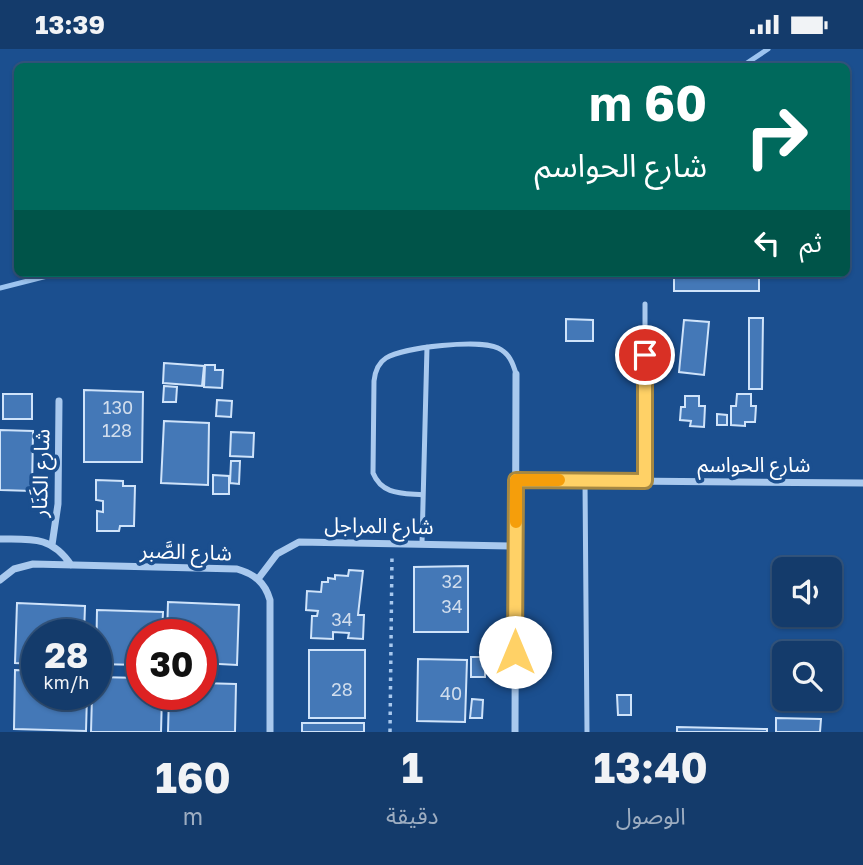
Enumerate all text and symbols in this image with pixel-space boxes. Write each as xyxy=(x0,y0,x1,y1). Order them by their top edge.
text: 13:39 xyxy=(35,9,105,40)
text: 60 m xyxy=(589,73,707,132)
icon: right xyxy=(731,91,822,182)
text: شارع الحواسم xyxy=(535,146,707,184)
icon: left xyxy=(748,224,786,262)
text: ثم xyxy=(800,227,822,258)
pin xyxy=(615,325,675,385)
icon: arrive xyxy=(626,336,664,374)
house number: 130 xyxy=(103,396,133,418)
house number: 128 xyxy=(102,419,132,441)
street label: شارع الكَنَار xyxy=(25,428,58,519)
street label: شارع الحواسم xyxy=(697,451,811,480)
street label: شارع المراجل xyxy=(324,511,434,542)
street label: شارع الصَّبر xyxy=(138,536,232,569)
map controls xyxy=(772,557,842,711)
button: sound xyxy=(772,557,842,627)
house number: 32 xyxy=(442,570,462,592)
house number: 34 xyxy=(441,595,463,617)
house number: 34 xyxy=(331,608,353,630)
position arrow xyxy=(478,615,552,689)
speed limit sign: 30 xyxy=(126,619,217,710)
text: 28 xyxy=(45,634,88,676)
button: search xyxy=(772,641,842,711)
text: km/h xyxy=(44,671,89,693)
house number: 28 xyxy=(331,678,353,700)
house number: 40 xyxy=(440,682,462,704)
text: 1 xyxy=(401,742,423,792)
text: 13:40 xyxy=(594,742,708,792)
text: 160 xyxy=(155,752,231,802)
text: دقيقة xyxy=(386,801,438,829)
text: الوصول xyxy=(616,801,686,829)
text: m xyxy=(183,802,203,830)

